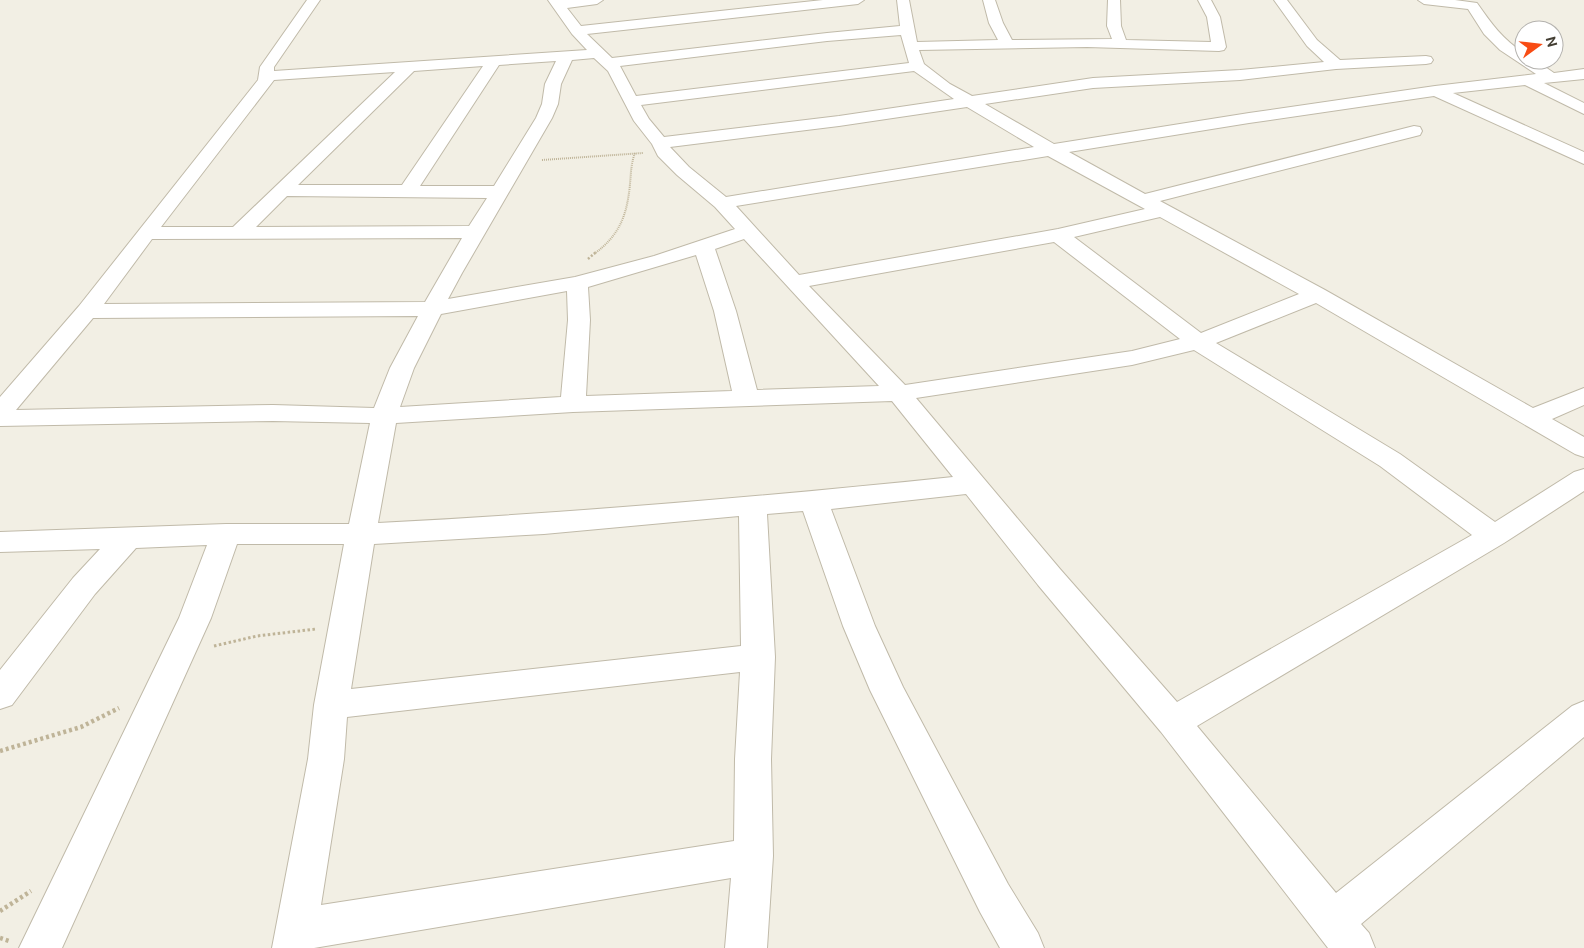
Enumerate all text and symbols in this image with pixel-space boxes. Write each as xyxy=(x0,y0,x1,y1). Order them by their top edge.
north arrow xyxy=(1514,20,1564,70)
text: N xyxy=(1542,35,1561,49)

